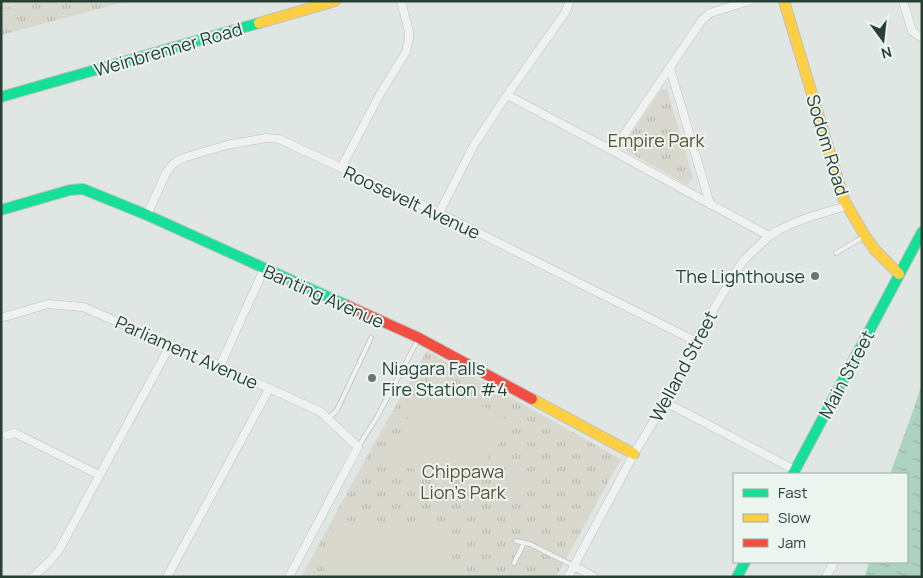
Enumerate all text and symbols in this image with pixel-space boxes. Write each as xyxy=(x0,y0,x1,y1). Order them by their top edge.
north arrow xyxy=(858,15,908,65)
street label: Weinbrenner Road xyxy=(91,16,245,82)
text: N xyxy=(879,43,894,64)
street label: Sodom Road xyxy=(801,91,855,199)
park label: Empire Park xyxy=(608,128,705,152)
street label: Roosevelt Avenue xyxy=(340,160,484,244)
street label: Banting Avenue xyxy=(260,259,388,333)
place label: The Lighthouse xyxy=(675,264,805,288)
marker: The Lighthouse xyxy=(809,270,821,282)
street label: Welland Street xyxy=(644,306,722,426)
street label: Parliament Avenue xyxy=(112,310,262,394)
street label: Main Street xyxy=(813,326,879,422)
place label: Niagara Falls Fire Station #4 xyxy=(382,356,508,401)
marker: Niagara Falls Fire Station #4 xyxy=(366,372,378,384)
park label: Chippawa Lion's Park xyxy=(420,459,507,504)
legend xyxy=(733,473,908,563)
text: Fast xyxy=(778,482,807,503)
text: Slow xyxy=(778,507,811,528)
text: Jam xyxy=(778,532,806,553)

